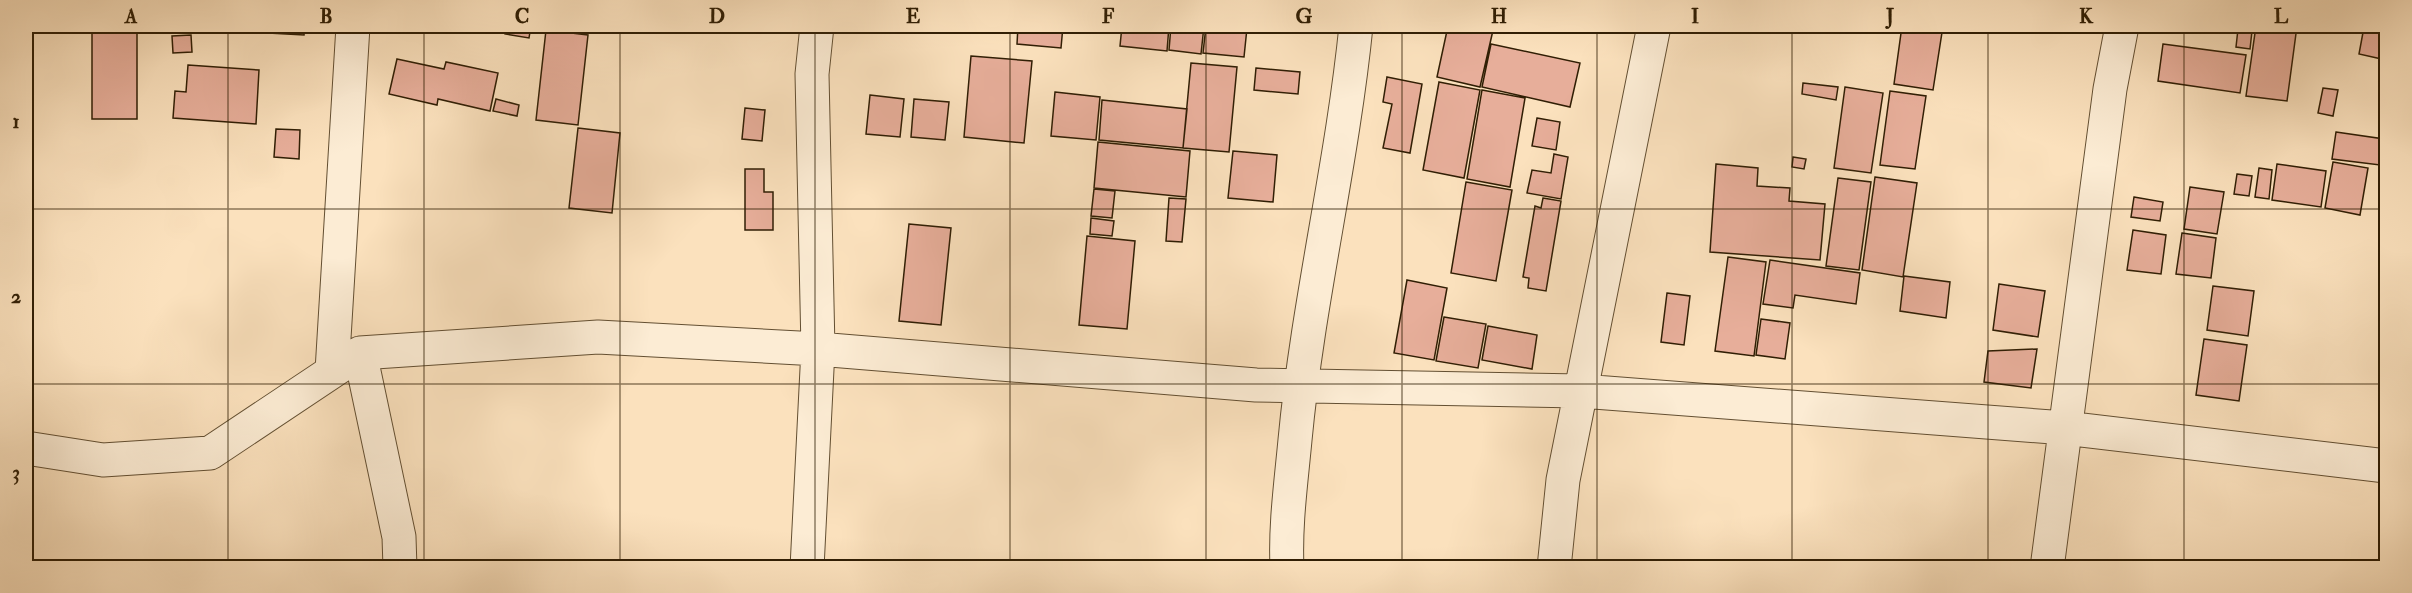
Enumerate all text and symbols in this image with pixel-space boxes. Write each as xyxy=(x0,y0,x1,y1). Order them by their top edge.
text: A xyxy=(124,4,138,29)
text: B xyxy=(319,4,333,29)
text: C xyxy=(515,4,529,29)
text: D xyxy=(709,4,725,29)
text: E xyxy=(906,4,921,29)
text: F xyxy=(1102,4,1115,29)
text: G xyxy=(1296,4,1313,29)
text: H xyxy=(1491,4,1507,29)
text: I xyxy=(1691,4,1699,29)
text: J xyxy=(1885,4,1894,29)
text: K xyxy=(2079,4,2094,29)
text: L xyxy=(2274,4,2289,29)
text: 1 xyxy=(12,109,20,134)
text: 2 xyxy=(11,284,21,309)
text: 3 xyxy=(12,460,20,485)

